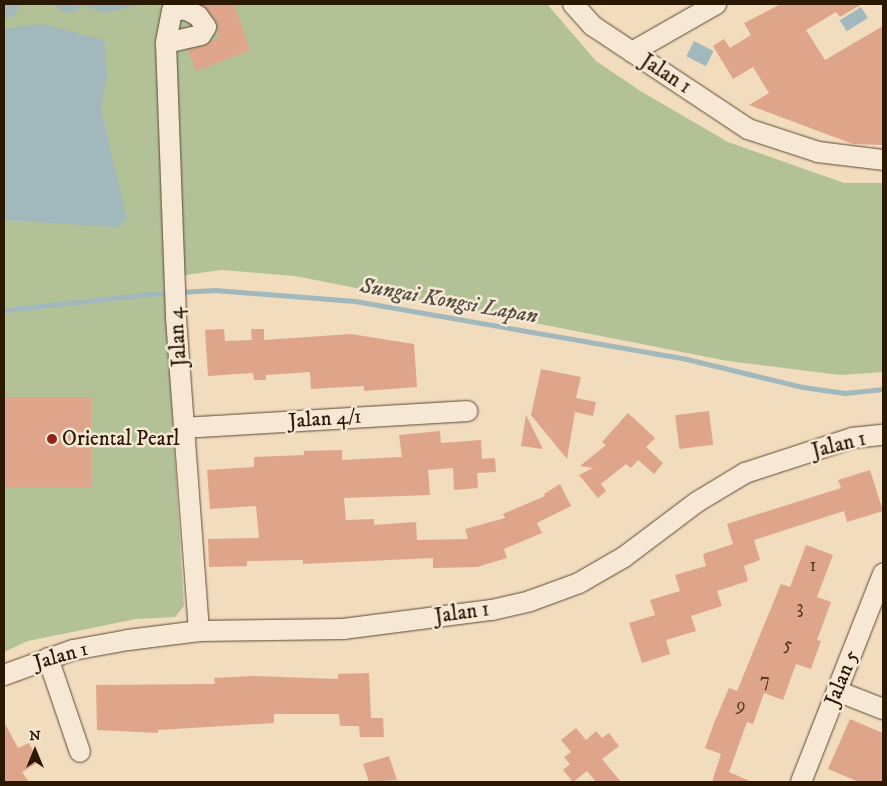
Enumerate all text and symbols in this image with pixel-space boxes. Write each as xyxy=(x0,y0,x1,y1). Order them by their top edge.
street label: Jalan 1 xyxy=(636,48,696,100)
water label: Sungai Kongsi Lapan xyxy=(358,272,540,330)
street label: Jalan 4 xyxy=(163,306,193,368)
street label: Jalan 4/1 xyxy=(288,404,362,434)
place label: Oriental Pearl xyxy=(62,426,180,452)
street label: Jalan 1 xyxy=(809,426,869,464)
marker: Oriental Pearl xyxy=(46,433,58,445)
house number: 1 xyxy=(810,555,816,577)
street label: Jalan 1 xyxy=(433,597,491,629)
house number: 3 xyxy=(796,597,804,619)
house number: 5 xyxy=(783,634,793,656)
street label: Jalan 1 xyxy=(31,636,91,676)
street label: Jalan 5 xyxy=(819,646,865,710)
house number: 7 xyxy=(760,670,770,692)
house number: 9 xyxy=(736,695,746,717)
north arrow xyxy=(10,726,60,776)
text: N xyxy=(29,727,41,745)

